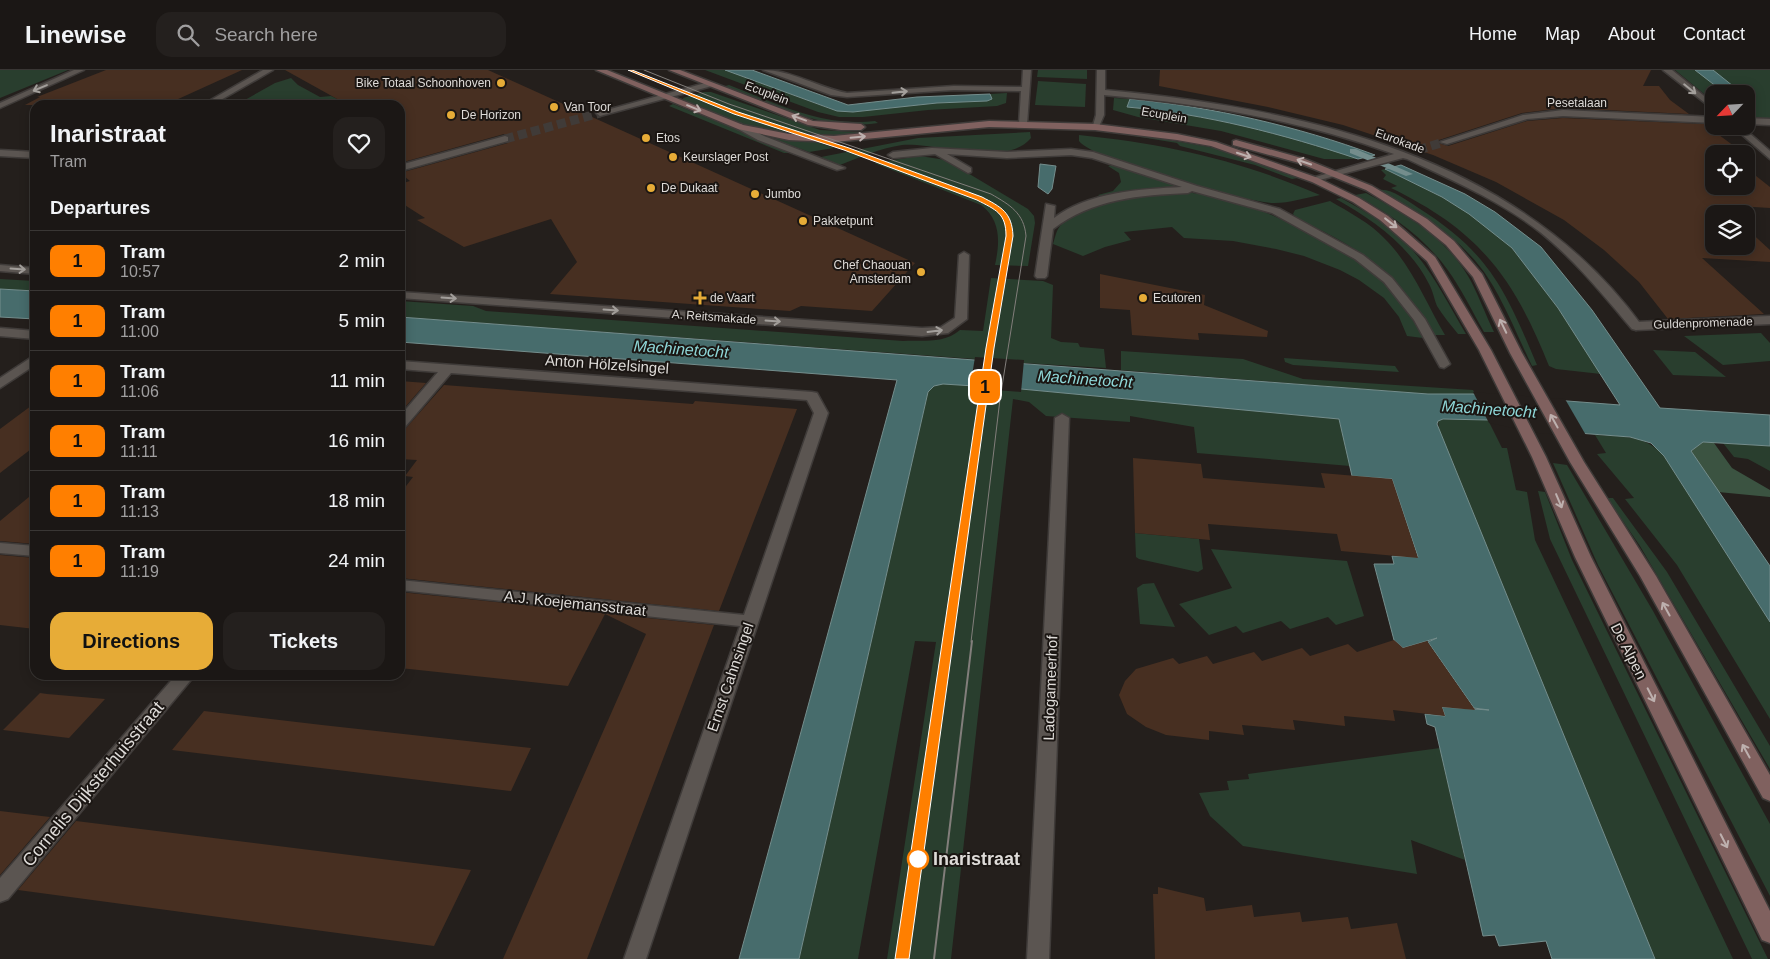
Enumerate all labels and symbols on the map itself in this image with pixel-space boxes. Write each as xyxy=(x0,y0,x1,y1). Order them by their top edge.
place label: Bike Totaal Schoonhoven xyxy=(356,76,491,90)
marker: Bike Totaal Schoonhoven xyxy=(495,77,507,89)
street label: Ecuplein xyxy=(743,78,791,108)
one-way arrow xyxy=(33,84,48,94)
one-way arrow xyxy=(1683,84,1697,94)
north arrow xyxy=(1705,85,1755,135)
one-way arrow xyxy=(891,87,907,97)
street label: Pesetalaan xyxy=(1547,96,1607,110)
place label: Van Toor xyxy=(564,100,611,114)
marker: Van Toor xyxy=(548,101,560,113)
one-way arrow xyxy=(686,104,701,114)
street label: Ecuplein xyxy=(1140,104,1188,126)
place label: De Horizon xyxy=(461,108,521,122)
marker: De Horizon xyxy=(445,109,457,121)
one-way arrow xyxy=(792,113,807,122)
street label: Eurokade xyxy=(1373,126,1427,156)
place label: Etos xyxy=(656,131,680,145)
marker: Etos xyxy=(640,132,652,144)
one-way arrow xyxy=(850,132,866,141)
place label: Keurslager Post xyxy=(683,150,769,164)
marker: Keurslager Post xyxy=(667,151,679,163)
one-way arrow xyxy=(1236,151,1252,160)
one-way arrow xyxy=(1297,157,1313,166)
place label: De Dukaat xyxy=(661,181,718,195)
marker: De Dukaat xyxy=(645,182,657,194)
place label: Jumbo xyxy=(765,187,801,201)
marker: Jumbo xyxy=(749,188,761,200)
place label: Pakketpunt xyxy=(813,214,874,228)
marker: Pakketpunt xyxy=(797,215,809,227)
one-way arrow xyxy=(1384,218,1398,228)
place label: Chef Chaouan Amsterdam xyxy=(834,258,911,286)
one-way arrow xyxy=(9,265,25,274)
marker: Chef Chaouan Amsterdam xyxy=(915,266,927,278)
place label: de Vaart xyxy=(710,291,755,305)
place label: Ecutoren xyxy=(1153,291,1201,305)
marker: de Vaart xyxy=(694,292,706,304)
marker: Ecutoren xyxy=(1137,292,1149,304)
one-way arrow xyxy=(440,293,456,303)
one-way arrow xyxy=(602,305,618,314)
street label: A. Reitsmakade xyxy=(671,307,757,327)
street label: Guldenpromenade xyxy=(1653,314,1753,332)
one-way arrow xyxy=(765,317,781,326)
one-way arrow xyxy=(1498,319,1507,334)
one-way arrow xyxy=(926,326,942,336)
water label: Machinetocht xyxy=(633,337,730,361)
street label: Anton Hölzelsingel xyxy=(544,351,670,377)
water label: Machinetocht xyxy=(1037,367,1134,391)
line badge: 1 xyxy=(969,371,1001,403)
water label: Machinetocht xyxy=(1441,397,1538,421)
one-way arrow xyxy=(1549,414,1558,429)
one-way arrow xyxy=(1554,493,1564,508)
street label: A.J. Koejemansstraat xyxy=(503,587,648,619)
one-way arrow xyxy=(1661,602,1671,617)
street label: Ernst Cahnsingel xyxy=(703,620,757,734)
street label: De Alpen xyxy=(1608,620,1650,682)
street label: Ladogameerhof xyxy=(1040,634,1060,741)
one-way arrow xyxy=(1647,687,1657,702)
street label: Cornelis Dijksterhuisstraat xyxy=(18,697,168,871)
one-way arrow xyxy=(1741,743,1751,758)
one-way arrow xyxy=(1719,833,1729,848)
marker: Inaristraat xyxy=(907,848,929,870)
place label: Inaristraat xyxy=(933,849,1020,869)

